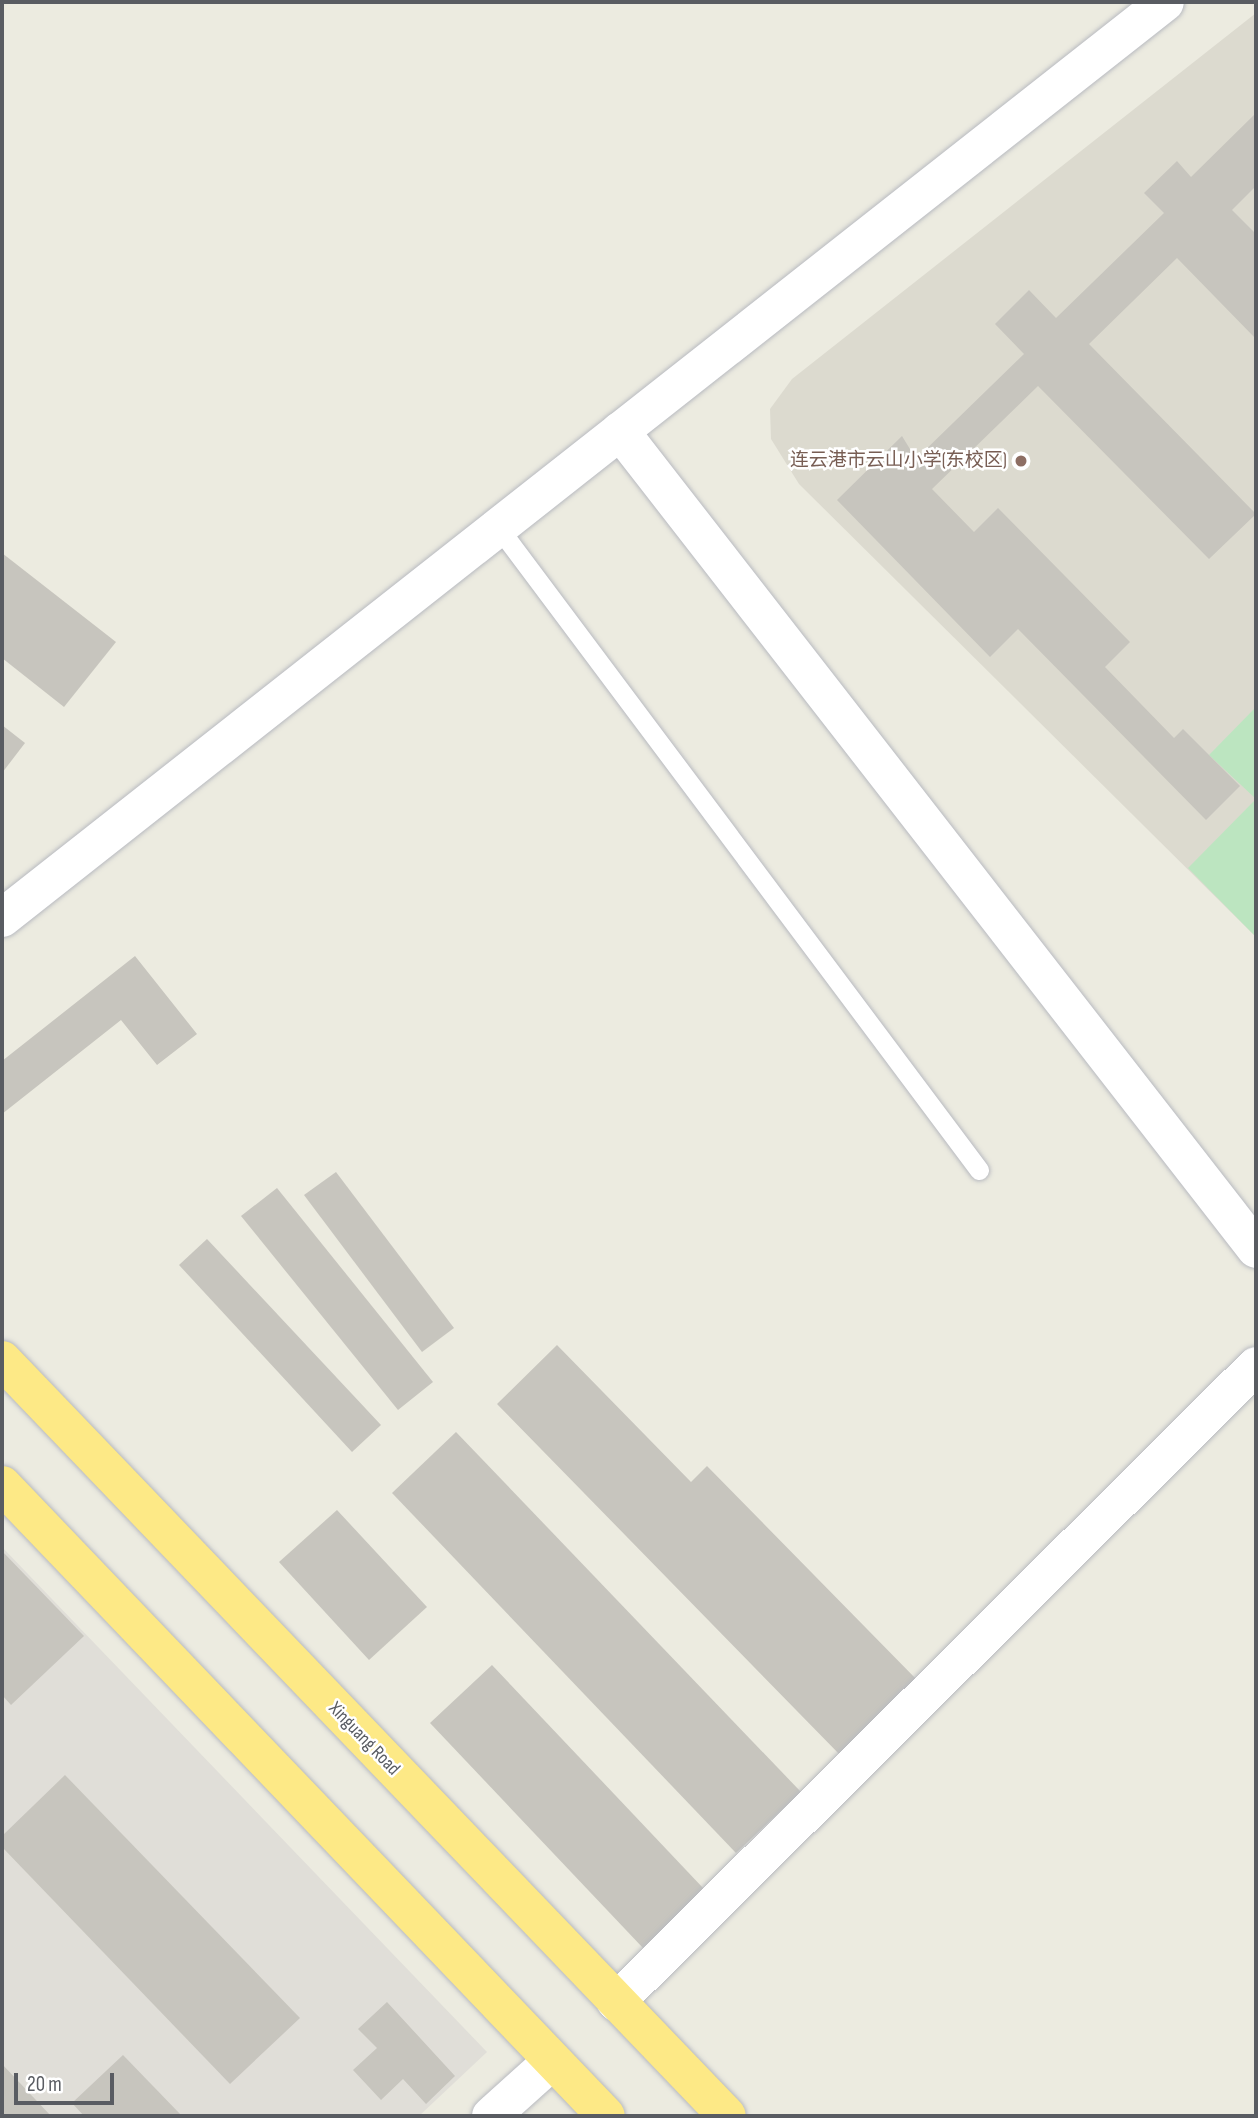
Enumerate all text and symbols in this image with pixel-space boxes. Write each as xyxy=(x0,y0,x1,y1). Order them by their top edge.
place label: 连云港市云山小学(东校区) xyxy=(790,450,1007,472)
marker: 连云港市云山小学(东校区) xyxy=(1013,453,1029,469)
street label: Xinguang Road xyxy=(324,1698,404,1780)
scale bar xyxy=(18,2058,117,2102)
text: 20 m xyxy=(27,2072,62,2097)

